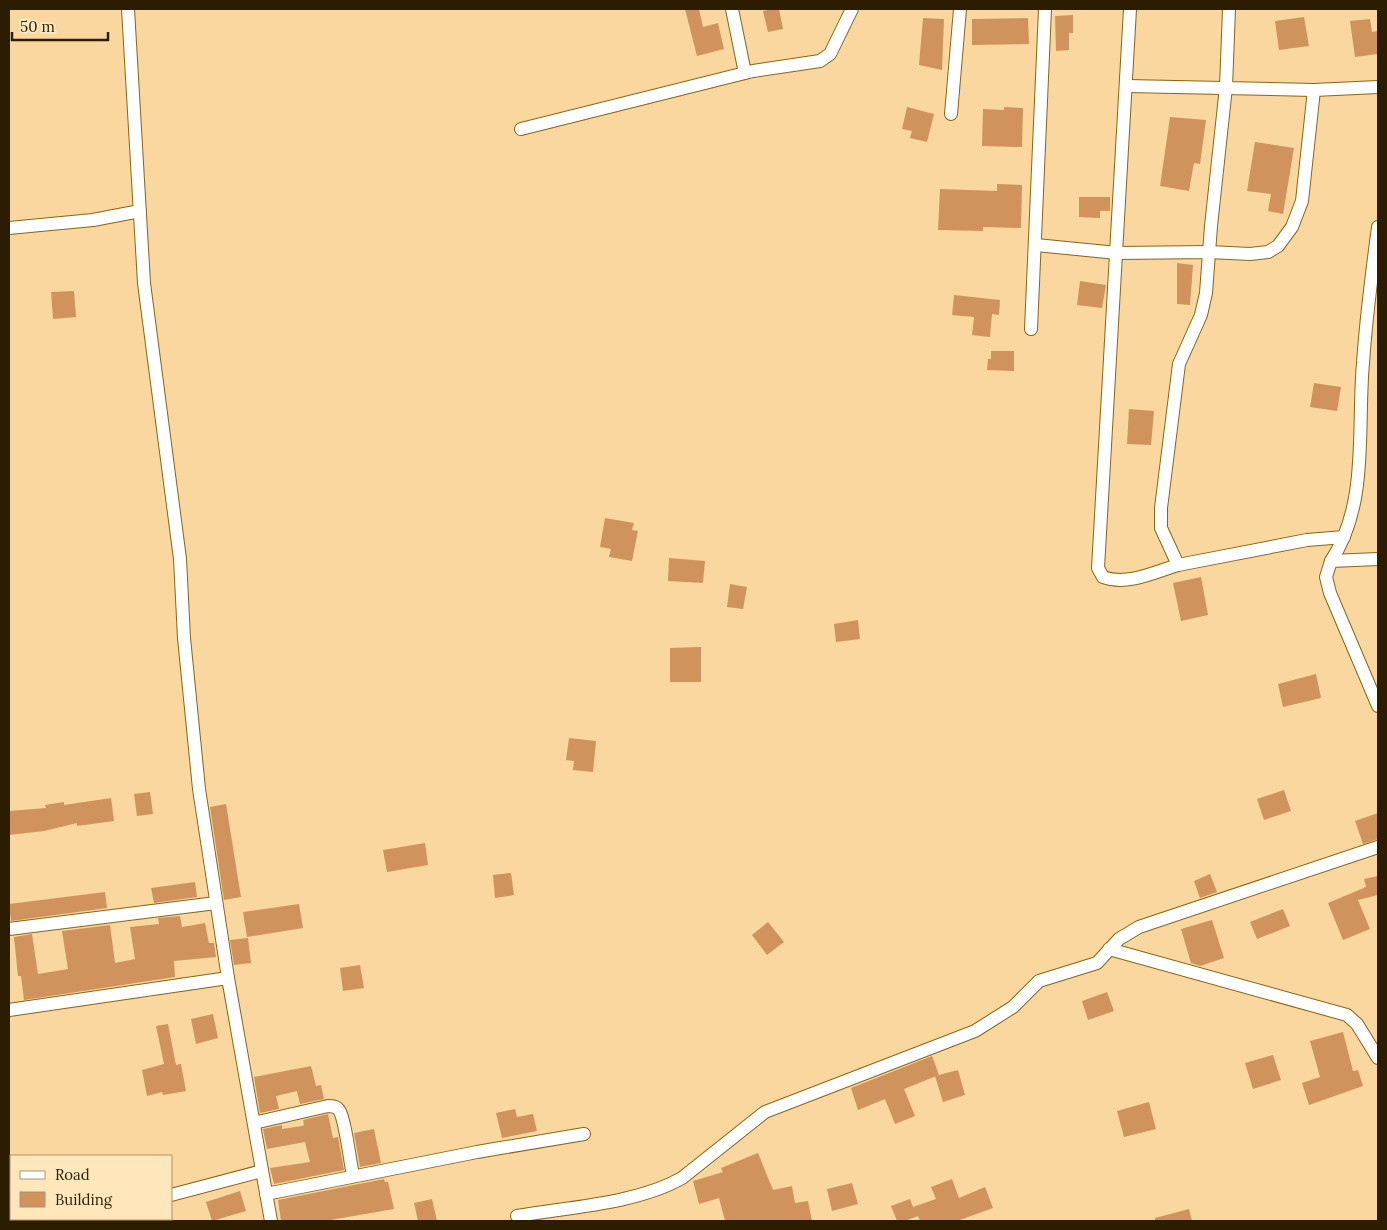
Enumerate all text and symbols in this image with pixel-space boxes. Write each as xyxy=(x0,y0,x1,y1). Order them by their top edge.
scale bar xyxy=(12,10,109,42)
text: 50 m xyxy=(20,17,55,36)
legend xyxy=(10,1155,172,1220)
text: Road xyxy=(55,1165,90,1184)
text: Building xyxy=(55,1190,113,1209)

